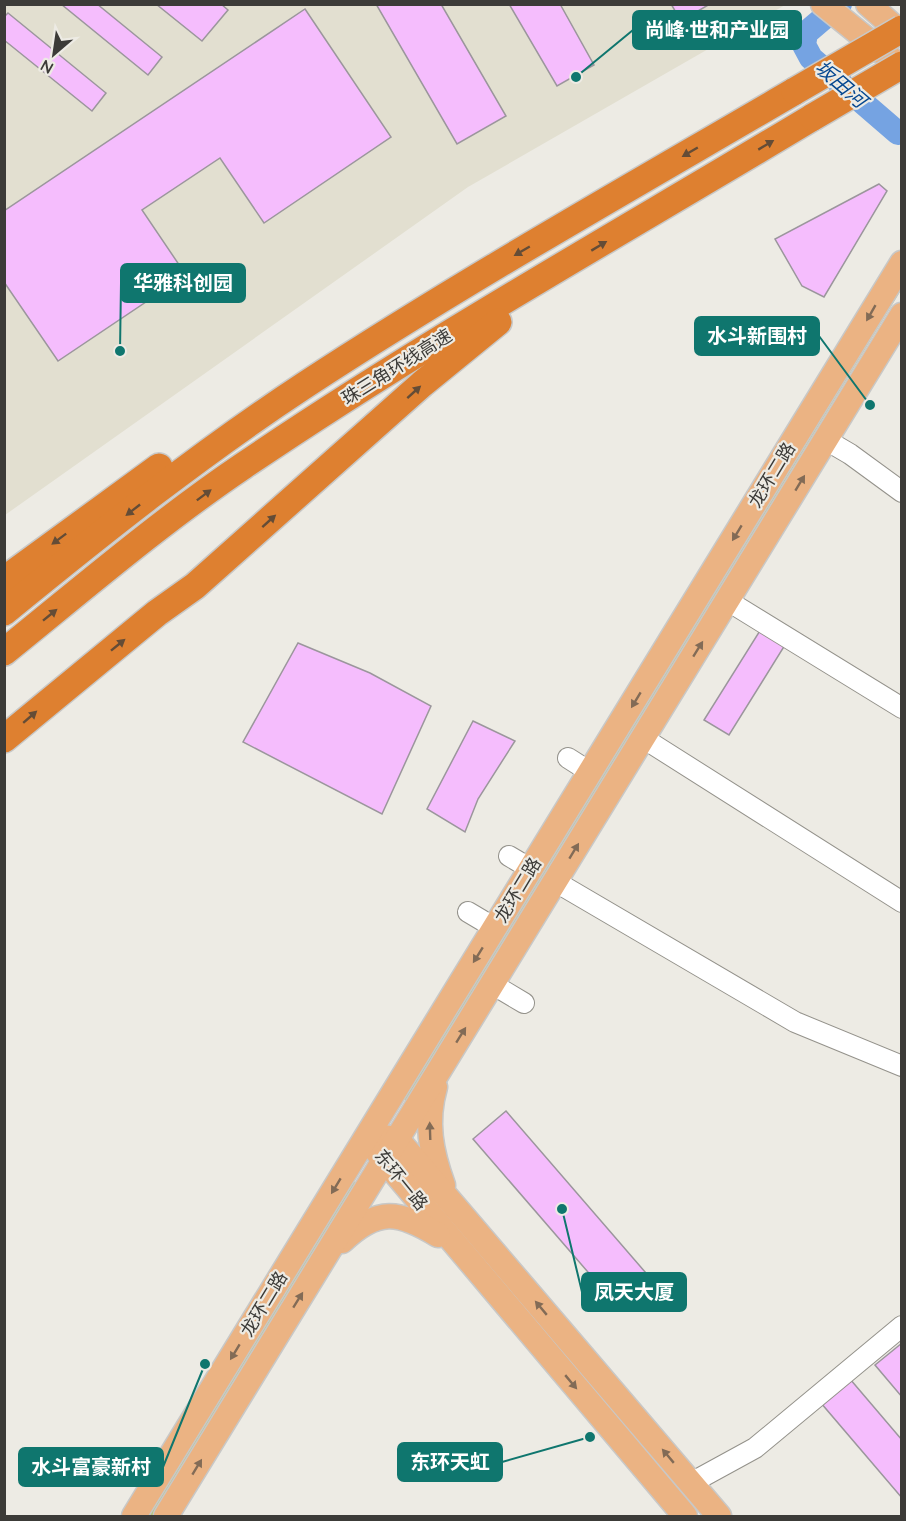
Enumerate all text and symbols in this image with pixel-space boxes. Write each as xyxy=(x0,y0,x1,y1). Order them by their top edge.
callout: 尚峰·世和产业园 xyxy=(633,11,801,49)
text: 尚峰·世和产业园 xyxy=(645,17,789,42)
north arrow xyxy=(24,24,84,84)
water label: 坂田河 xyxy=(810,55,875,115)
text: N xyxy=(37,56,57,79)
one-way arrow xyxy=(758,140,774,151)
one-way arrow xyxy=(682,147,698,158)
one-way arrow xyxy=(591,240,607,251)
one-way arrow xyxy=(514,246,530,257)
callout: 华雅科创园 xyxy=(121,264,245,302)
text: 华雅科创园 xyxy=(133,270,233,295)
one-way arrow xyxy=(866,305,877,321)
callout: 水斗新围村 xyxy=(695,317,819,355)
street label: 珠三角环线高速 xyxy=(337,323,456,410)
text: 水斗新围村 xyxy=(707,323,807,348)
one-way arrow xyxy=(406,386,421,399)
street label: 龙环二路 xyxy=(743,438,800,512)
one-way arrow xyxy=(795,475,806,491)
one-way arrow xyxy=(196,490,211,502)
one-way arrow xyxy=(125,503,140,515)
one-way arrow xyxy=(261,515,276,528)
one-way arrow xyxy=(732,525,742,542)
one-way arrow xyxy=(52,533,68,545)
one-way arrow xyxy=(42,609,58,622)
one-way arrow xyxy=(110,639,125,652)
one-way arrow xyxy=(693,641,704,657)
one-way arrow xyxy=(631,692,641,709)
one-way arrow xyxy=(22,711,37,724)
one-way arrow xyxy=(569,843,580,859)
street label: 龙环二路 xyxy=(489,853,546,927)
one-way arrow xyxy=(473,947,484,963)
one-way arrow xyxy=(455,1027,466,1043)
one-way arrow xyxy=(425,1121,435,1140)
street label: 东环一路 xyxy=(370,1144,433,1215)
one-way arrow xyxy=(331,1178,342,1194)
street label: 龙环二路 xyxy=(235,1267,292,1341)
callout: 凤天大厦 xyxy=(582,1273,686,1311)
text: 凤天大厦 xyxy=(594,1279,674,1304)
one-way arrow xyxy=(293,1292,304,1308)
one-way arrow xyxy=(535,1301,548,1316)
one-way arrow xyxy=(229,1344,240,1360)
one-way arrow xyxy=(564,1374,577,1389)
callout: 东环天虹 xyxy=(398,1443,502,1481)
callout: 水斗富豪新村 xyxy=(19,1448,163,1486)
one-way arrow xyxy=(661,1448,674,1464)
text: 东环天虹 xyxy=(410,1449,490,1474)
text: 水斗富豪新村 xyxy=(31,1454,151,1479)
one-way arrow xyxy=(191,1459,202,1475)

